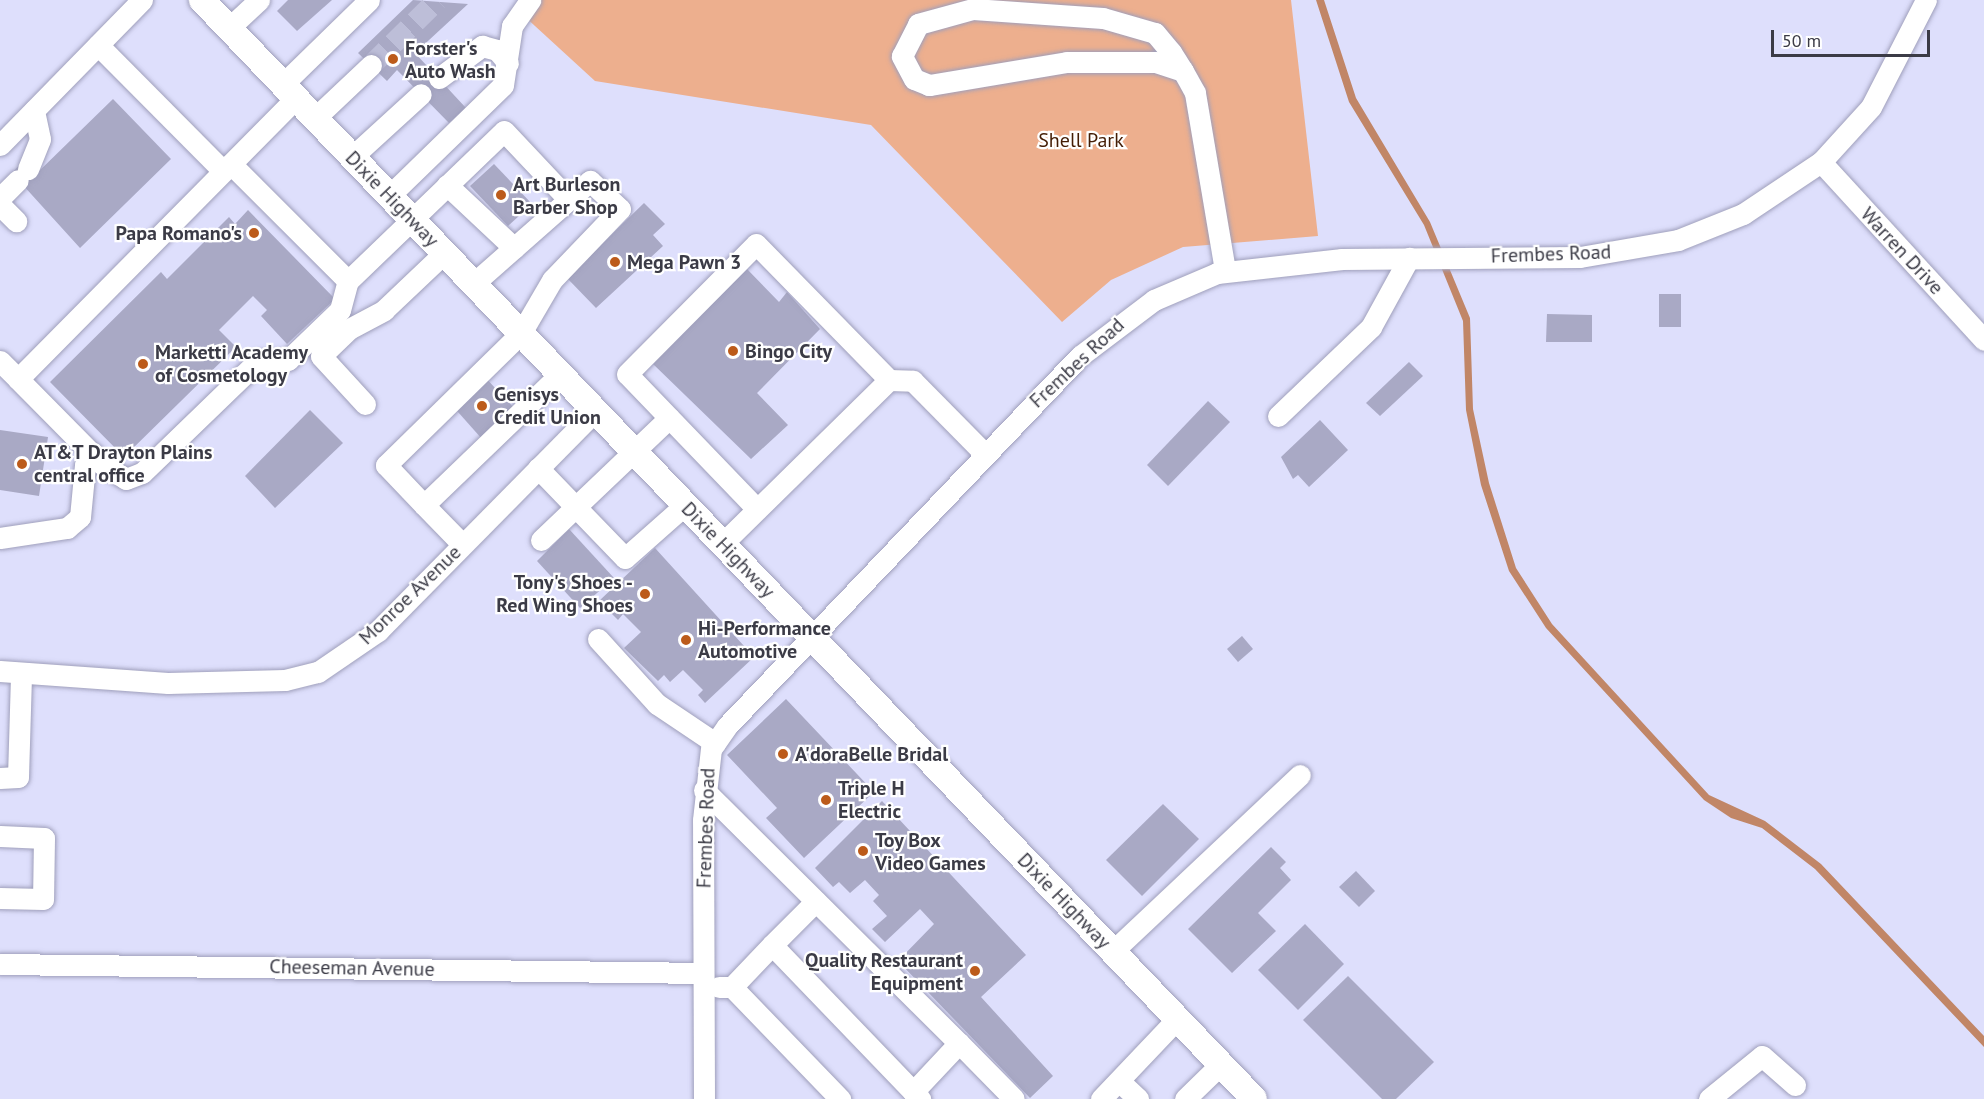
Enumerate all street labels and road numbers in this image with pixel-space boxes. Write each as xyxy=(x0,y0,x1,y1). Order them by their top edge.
street label: Dixie Highway xyxy=(340,146,444,252)
street label: Warren Drive xyxy=(1856,202,1948,300)
street label: Frembes Road xyxy=(1490,240,1612,268)
street label: Frembes Road xyxy=(1025,313,1129,413)
street label: Dixie Highway xyxy=(676,497,780,603)
street label: Monroe Avenue xyxy=(354,540,466,650)
street label: Frembes Road xyxy=(692,767,720,889)
street label: Dixie Highway xyxy=(1012,848,1116,954)
street label: Cheeseman Avenue xyxy=(269,955,435,981)

